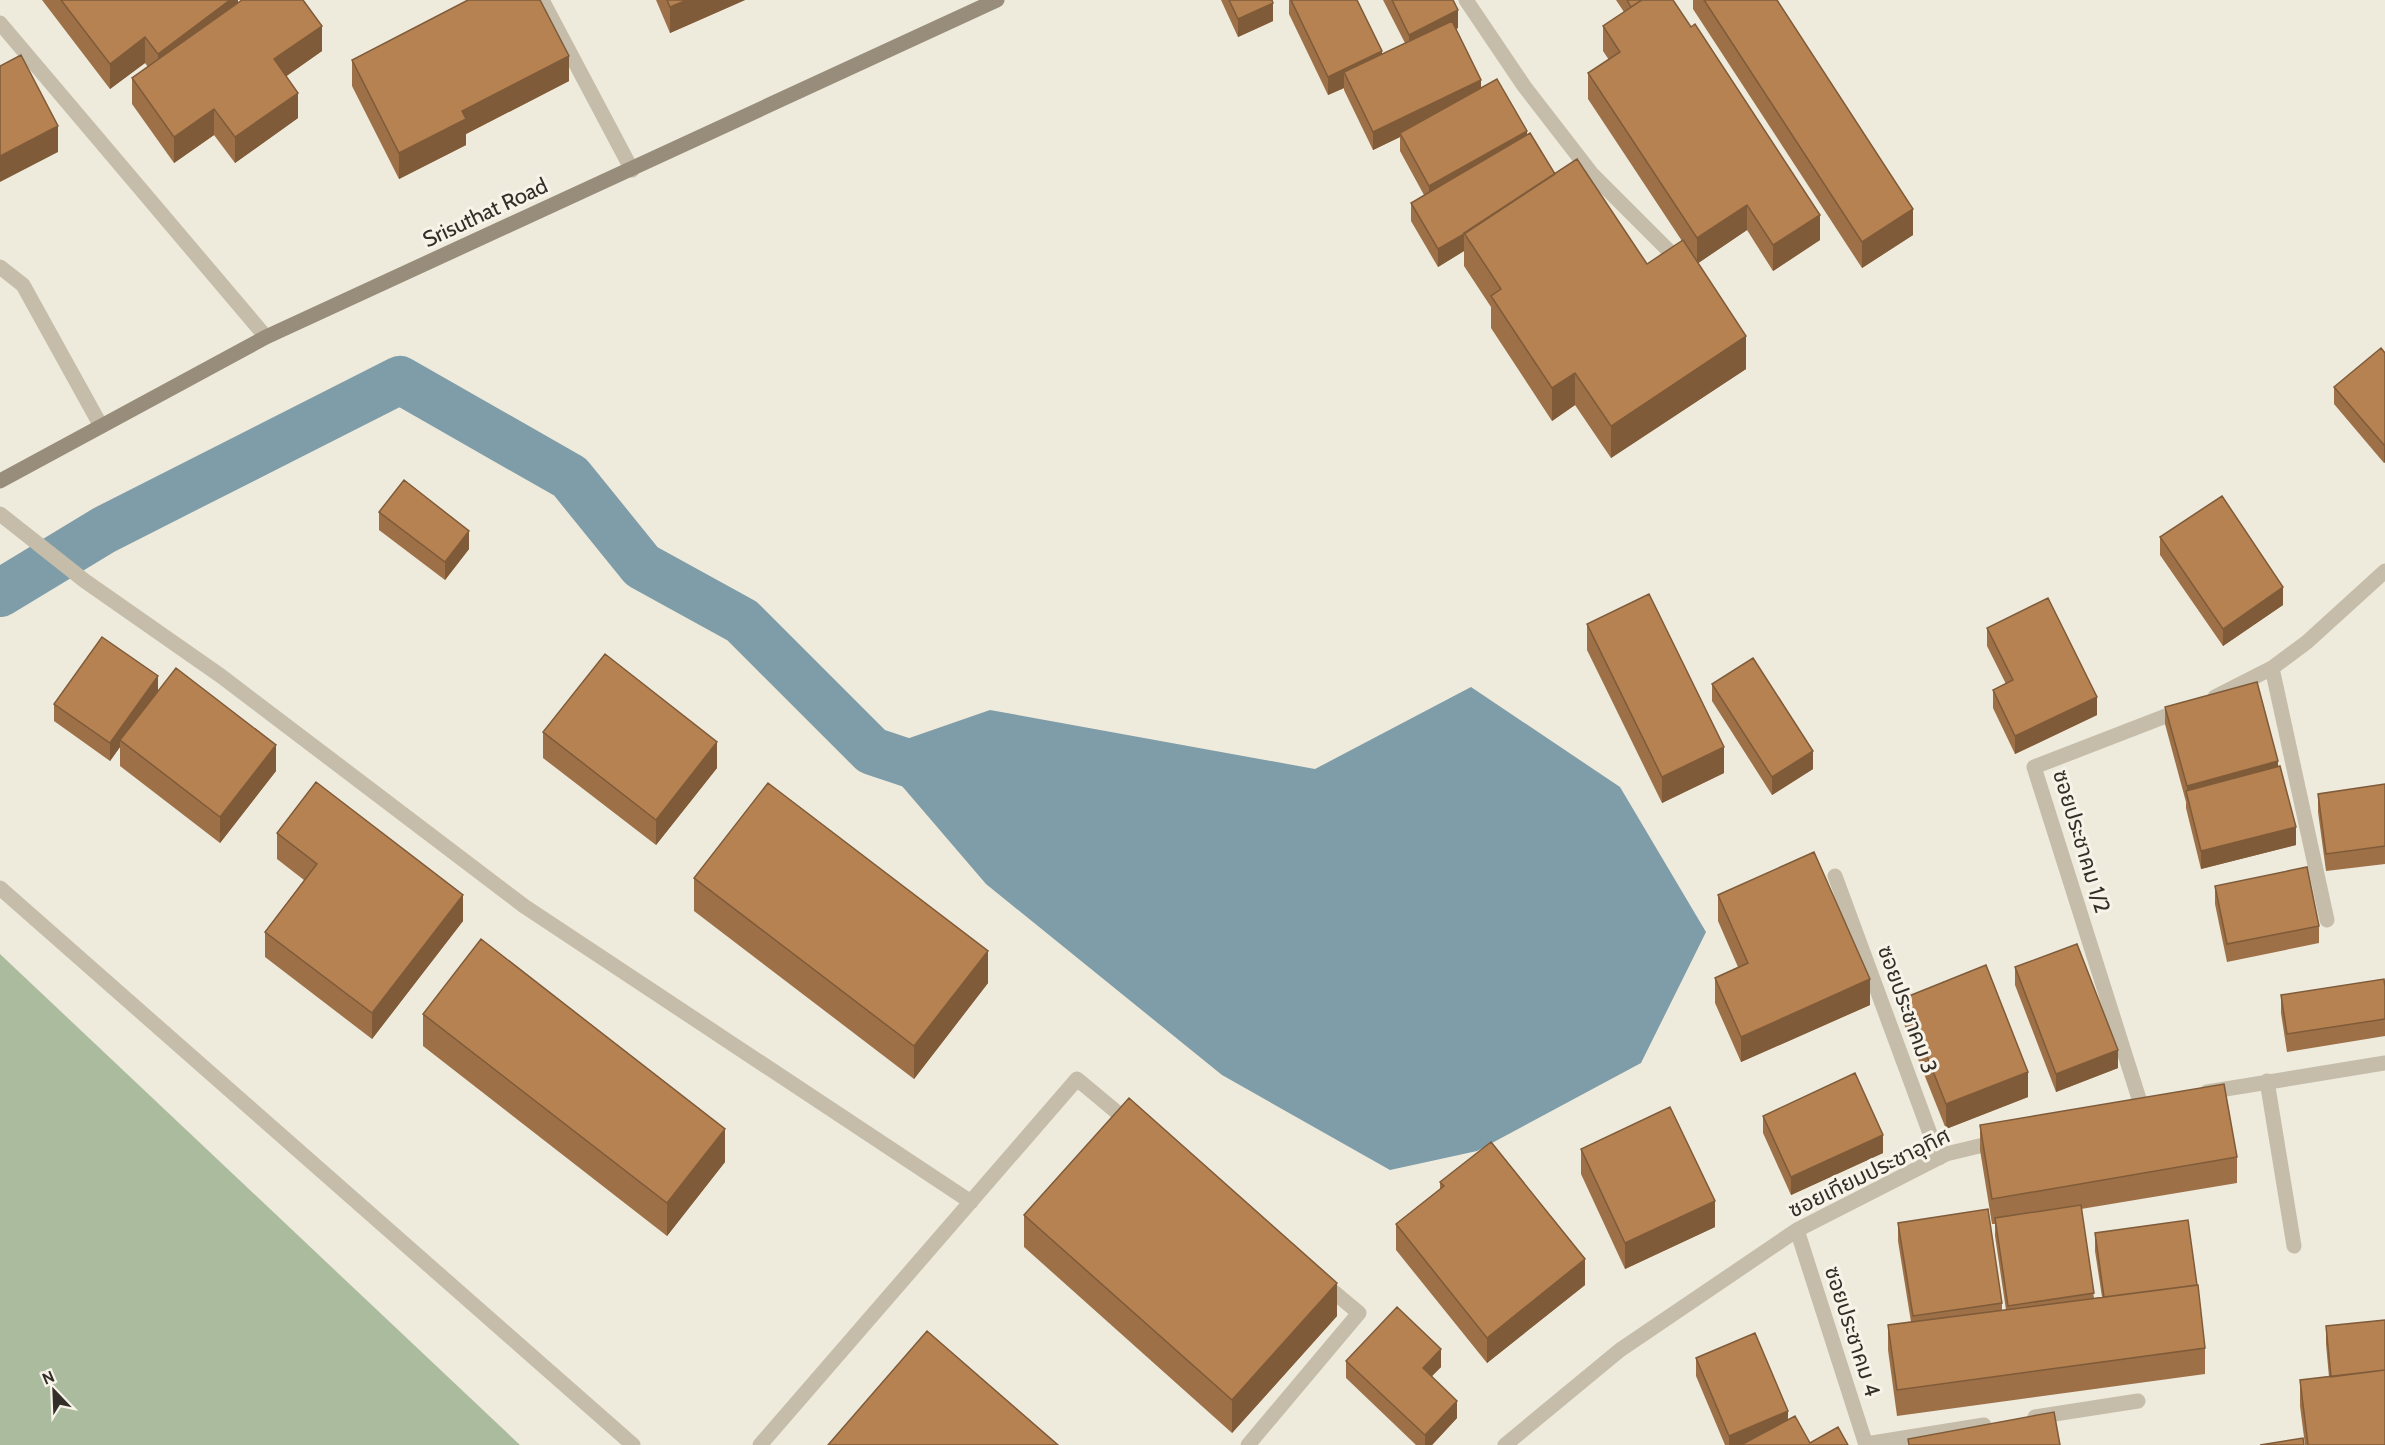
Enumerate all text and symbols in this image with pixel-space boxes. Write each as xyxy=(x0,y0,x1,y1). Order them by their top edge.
street label: Srisuthat Road xyxy=(418,172,552,253)
street label: ซอยประชาคม 1/2 xyxy=(2047,766,2116,916)
street label: ซอยประชาคม 3 xyxy=(1872,941,1943,1077)
street label: ซอยเทียมประชาอุทิศ xyxy=(1784,1122,1955,1223)
street label: ซอยประชาคม 4 xyxy=(1819,1263,1886,1400)
north arrow xyxy=(24,1361,84,1421)
text: N xyxy=(39,1367,57,1389)

